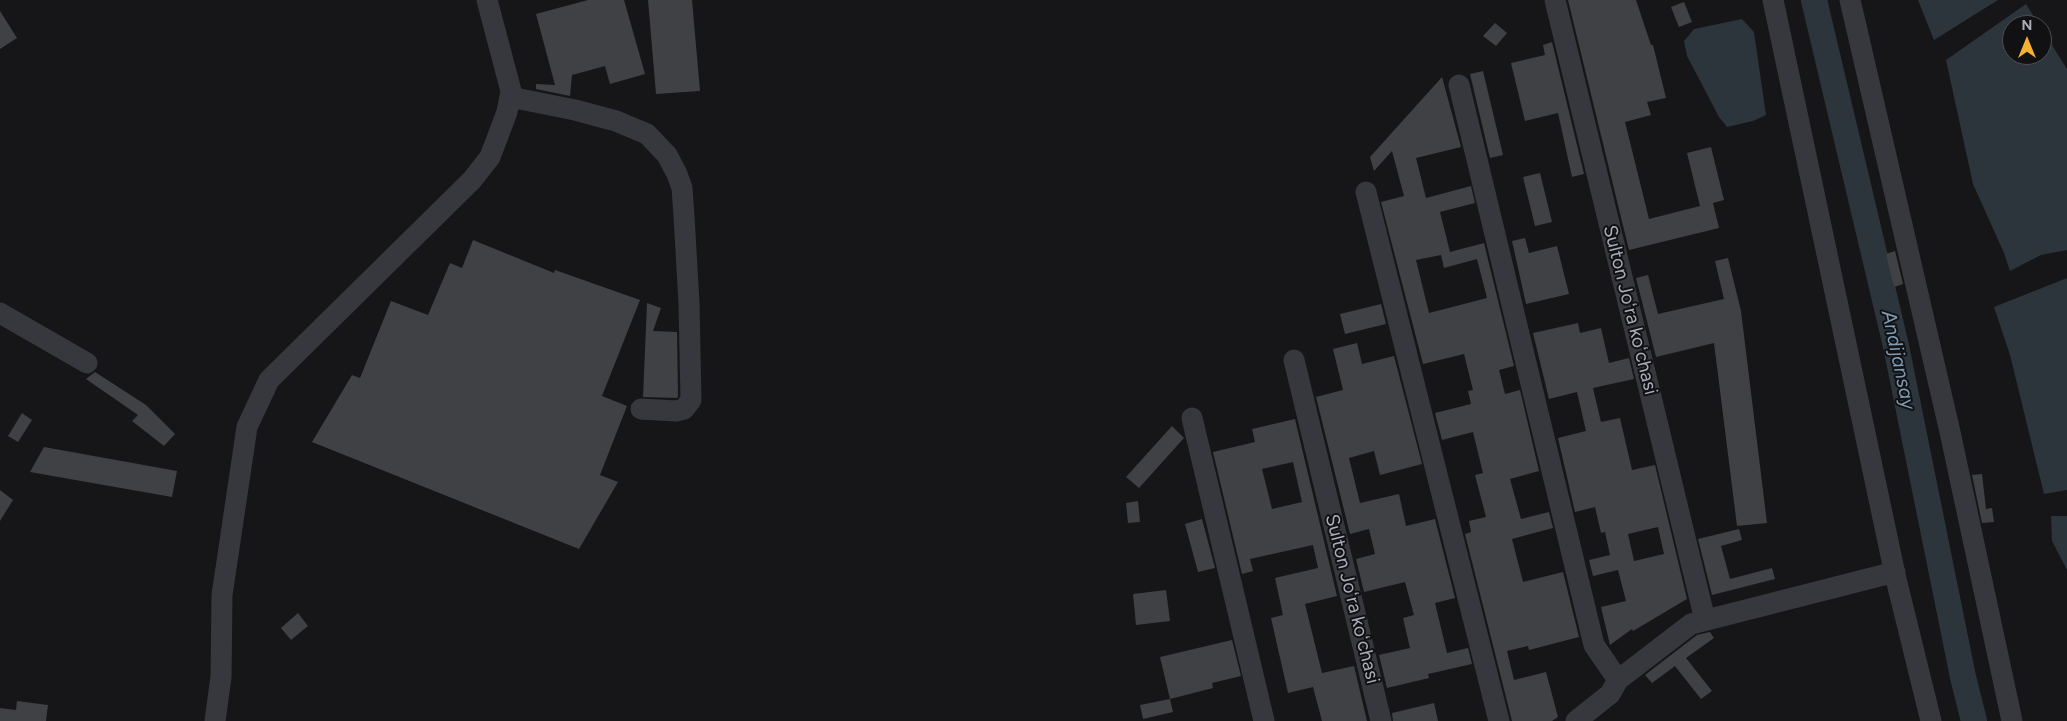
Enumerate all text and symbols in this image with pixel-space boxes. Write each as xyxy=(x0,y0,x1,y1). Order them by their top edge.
north arrow xyxy=(2002,15,2052,65)
text: N xyxy=(2022,17,2032,34)
street label: Sulton Joʻra koʻchasi xyxy=(1598,223,1662,397)
water label: Andijansay xyxy=(1876,308,1920,412)
street label: Sulton Joʻra koʻchasi xyxy=(1320,512,1384,686)

